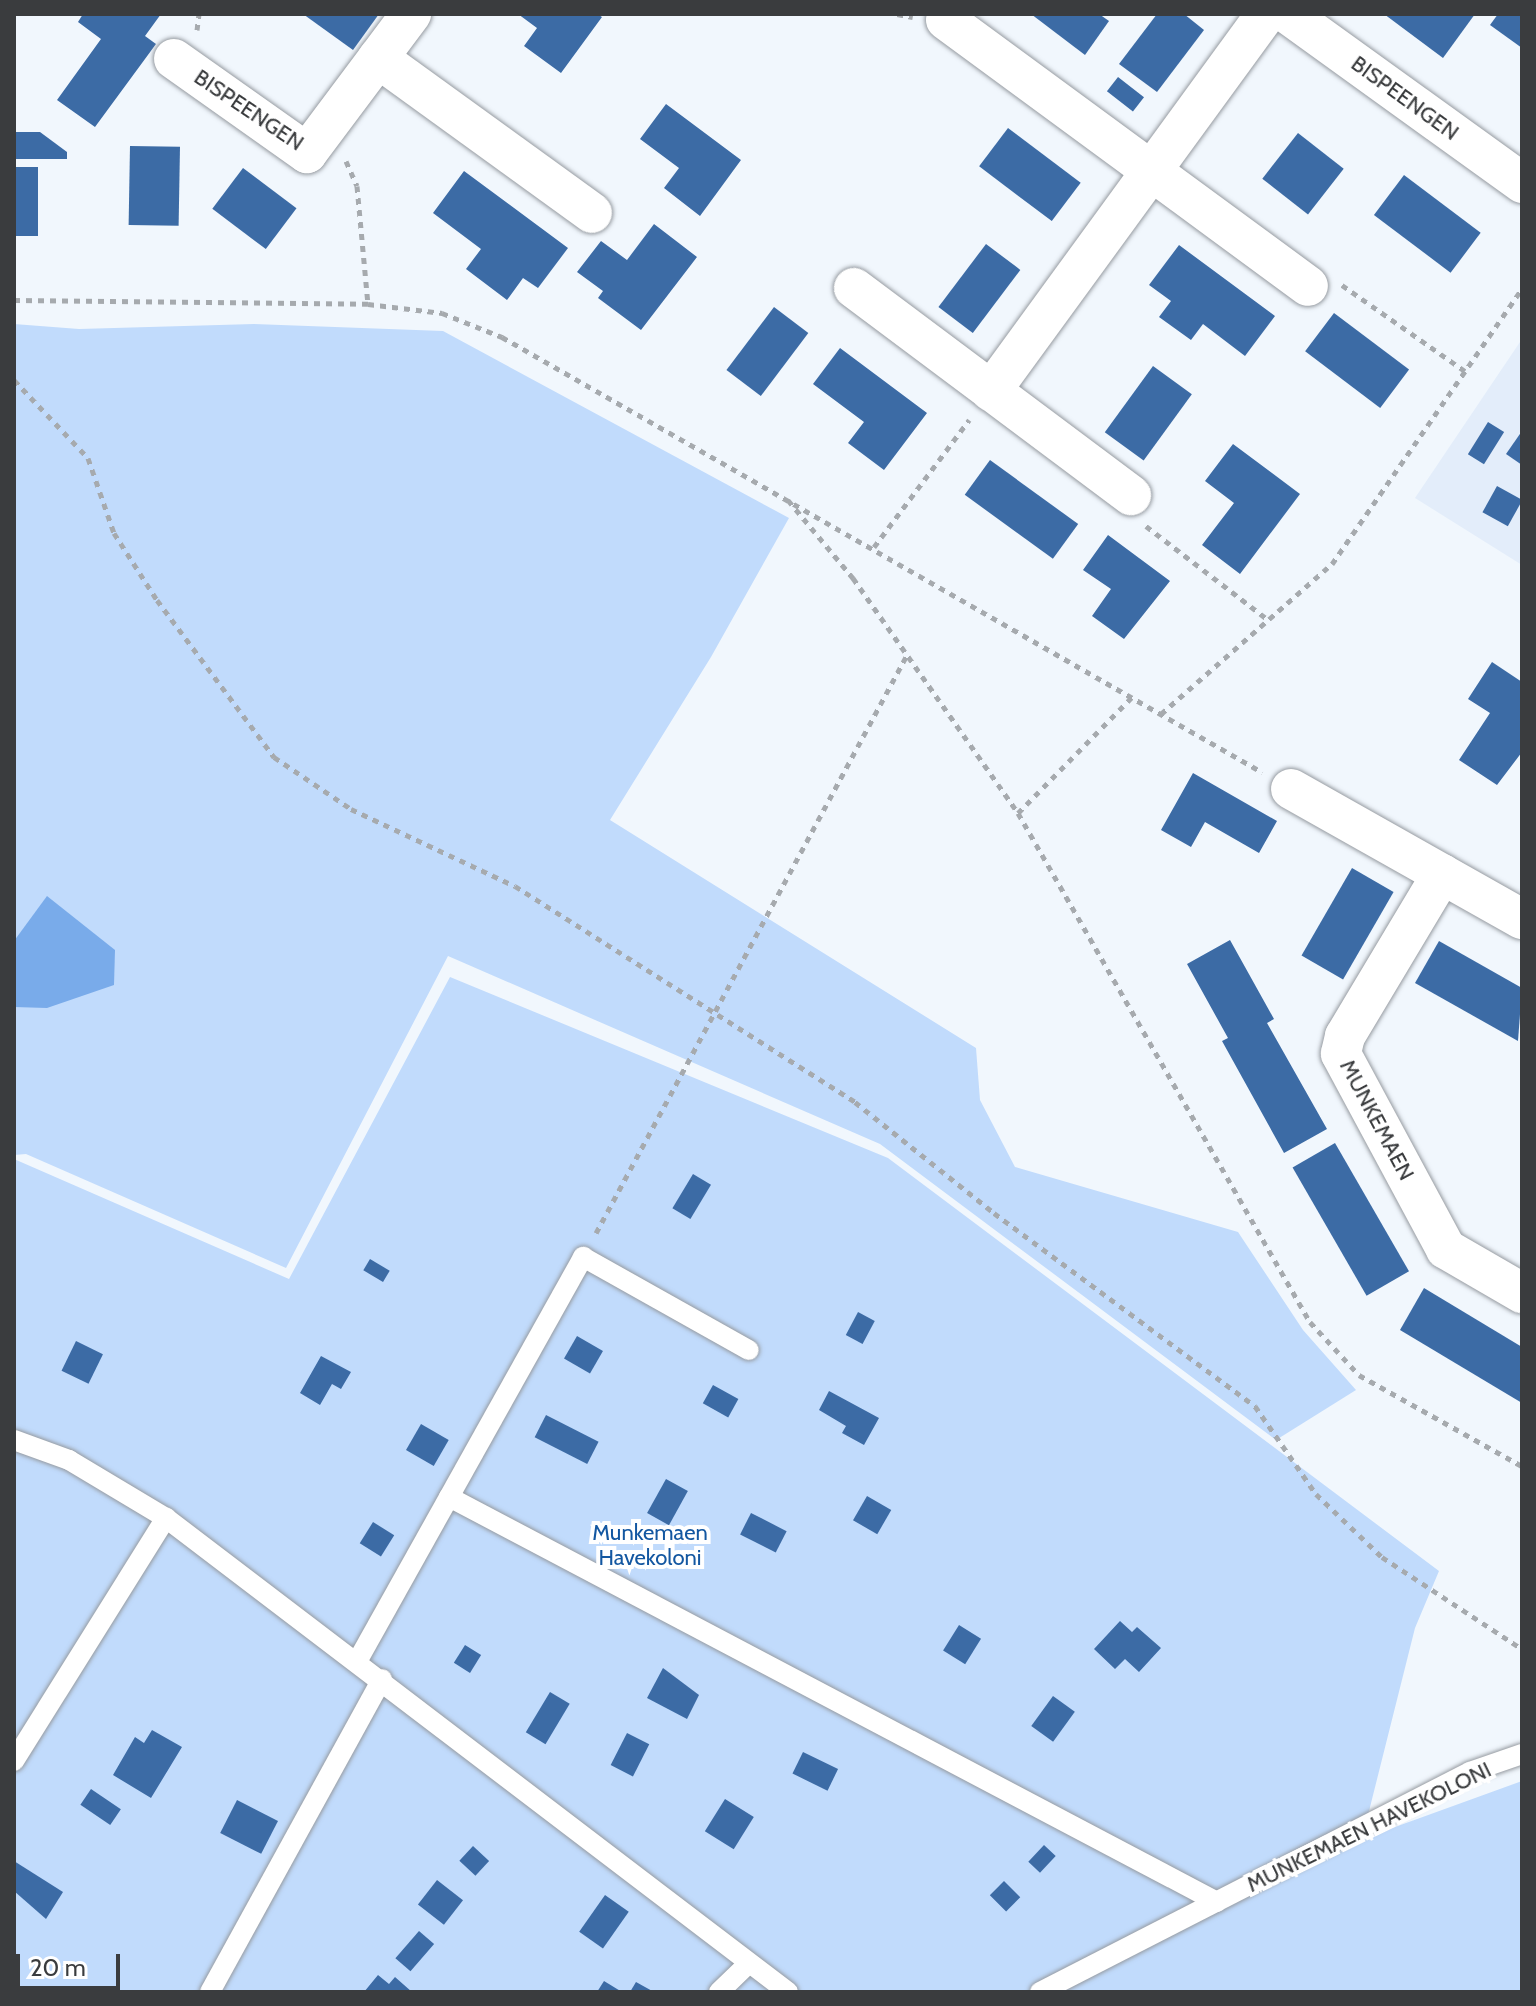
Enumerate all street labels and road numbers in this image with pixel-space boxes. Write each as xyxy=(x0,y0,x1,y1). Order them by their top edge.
street label: BISPEENGEN xyxy=(1346,50,1464,146)
street label: BISPEENGEN xyxy=(189,64,309,156)
street label: MUNKEMAEN xyxy=(1334,1055,1420,1185)
street label: MUNKEMAEN HAVEKOLONI xyxy=(1242,1756,1496,1898)

